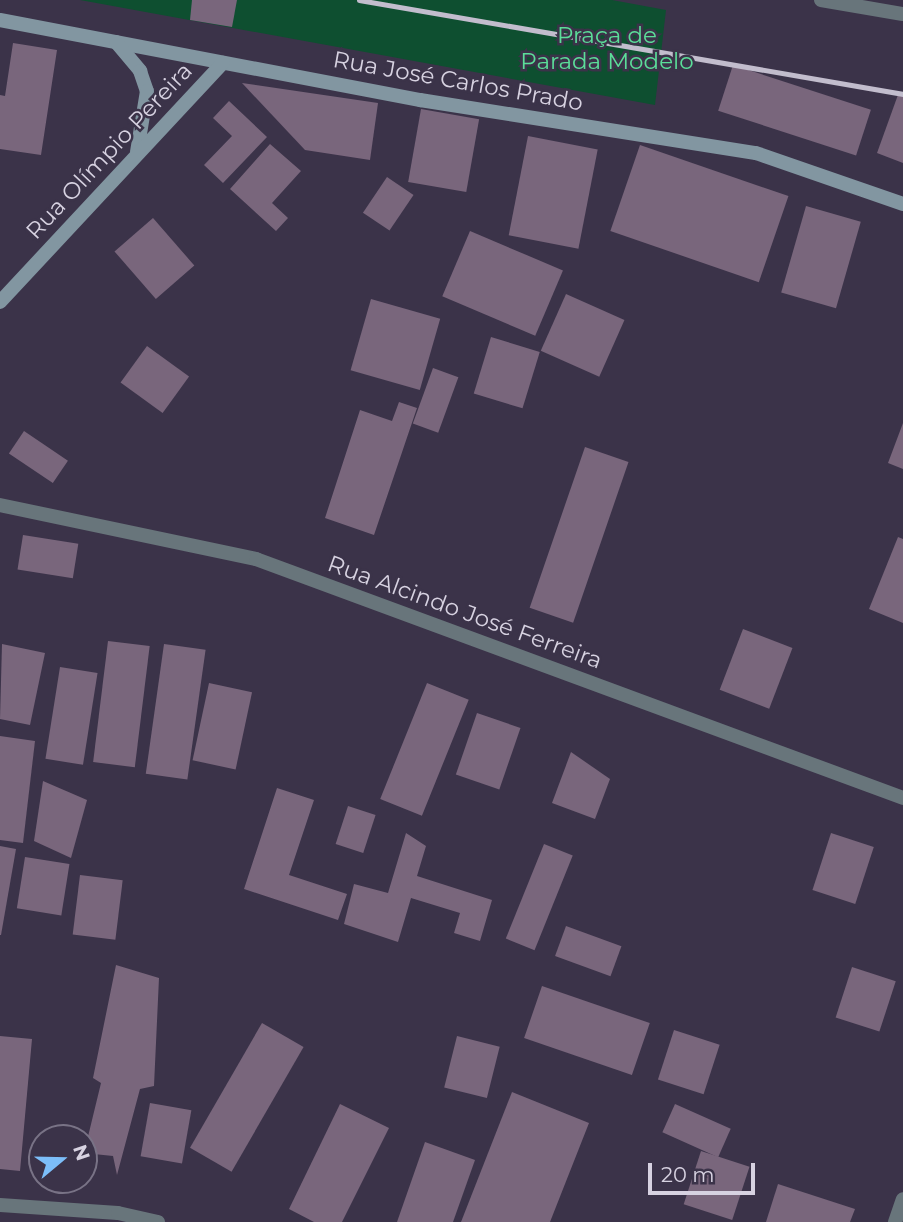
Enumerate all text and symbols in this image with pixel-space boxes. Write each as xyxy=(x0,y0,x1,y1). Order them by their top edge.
park label: Praça de Parada Modelo xyxy=(520,21,694,75)
street label: Rua José Carlos Prado xyxy=(331,45,585,117)
street label: Rua Olímpio Pereira xyxy=(20,57,198,245)
street label: Rua Alcindo José Ferreira xyxy=(324,549,606,675)
north arrow xyxy=(28,1124,98,1194)
text: N xyxy=(68,1142,95,1164)
scale bar xyxy=(651,1148,758,1192)
text: 20 m xyxy=(661,1162,715,1187)

